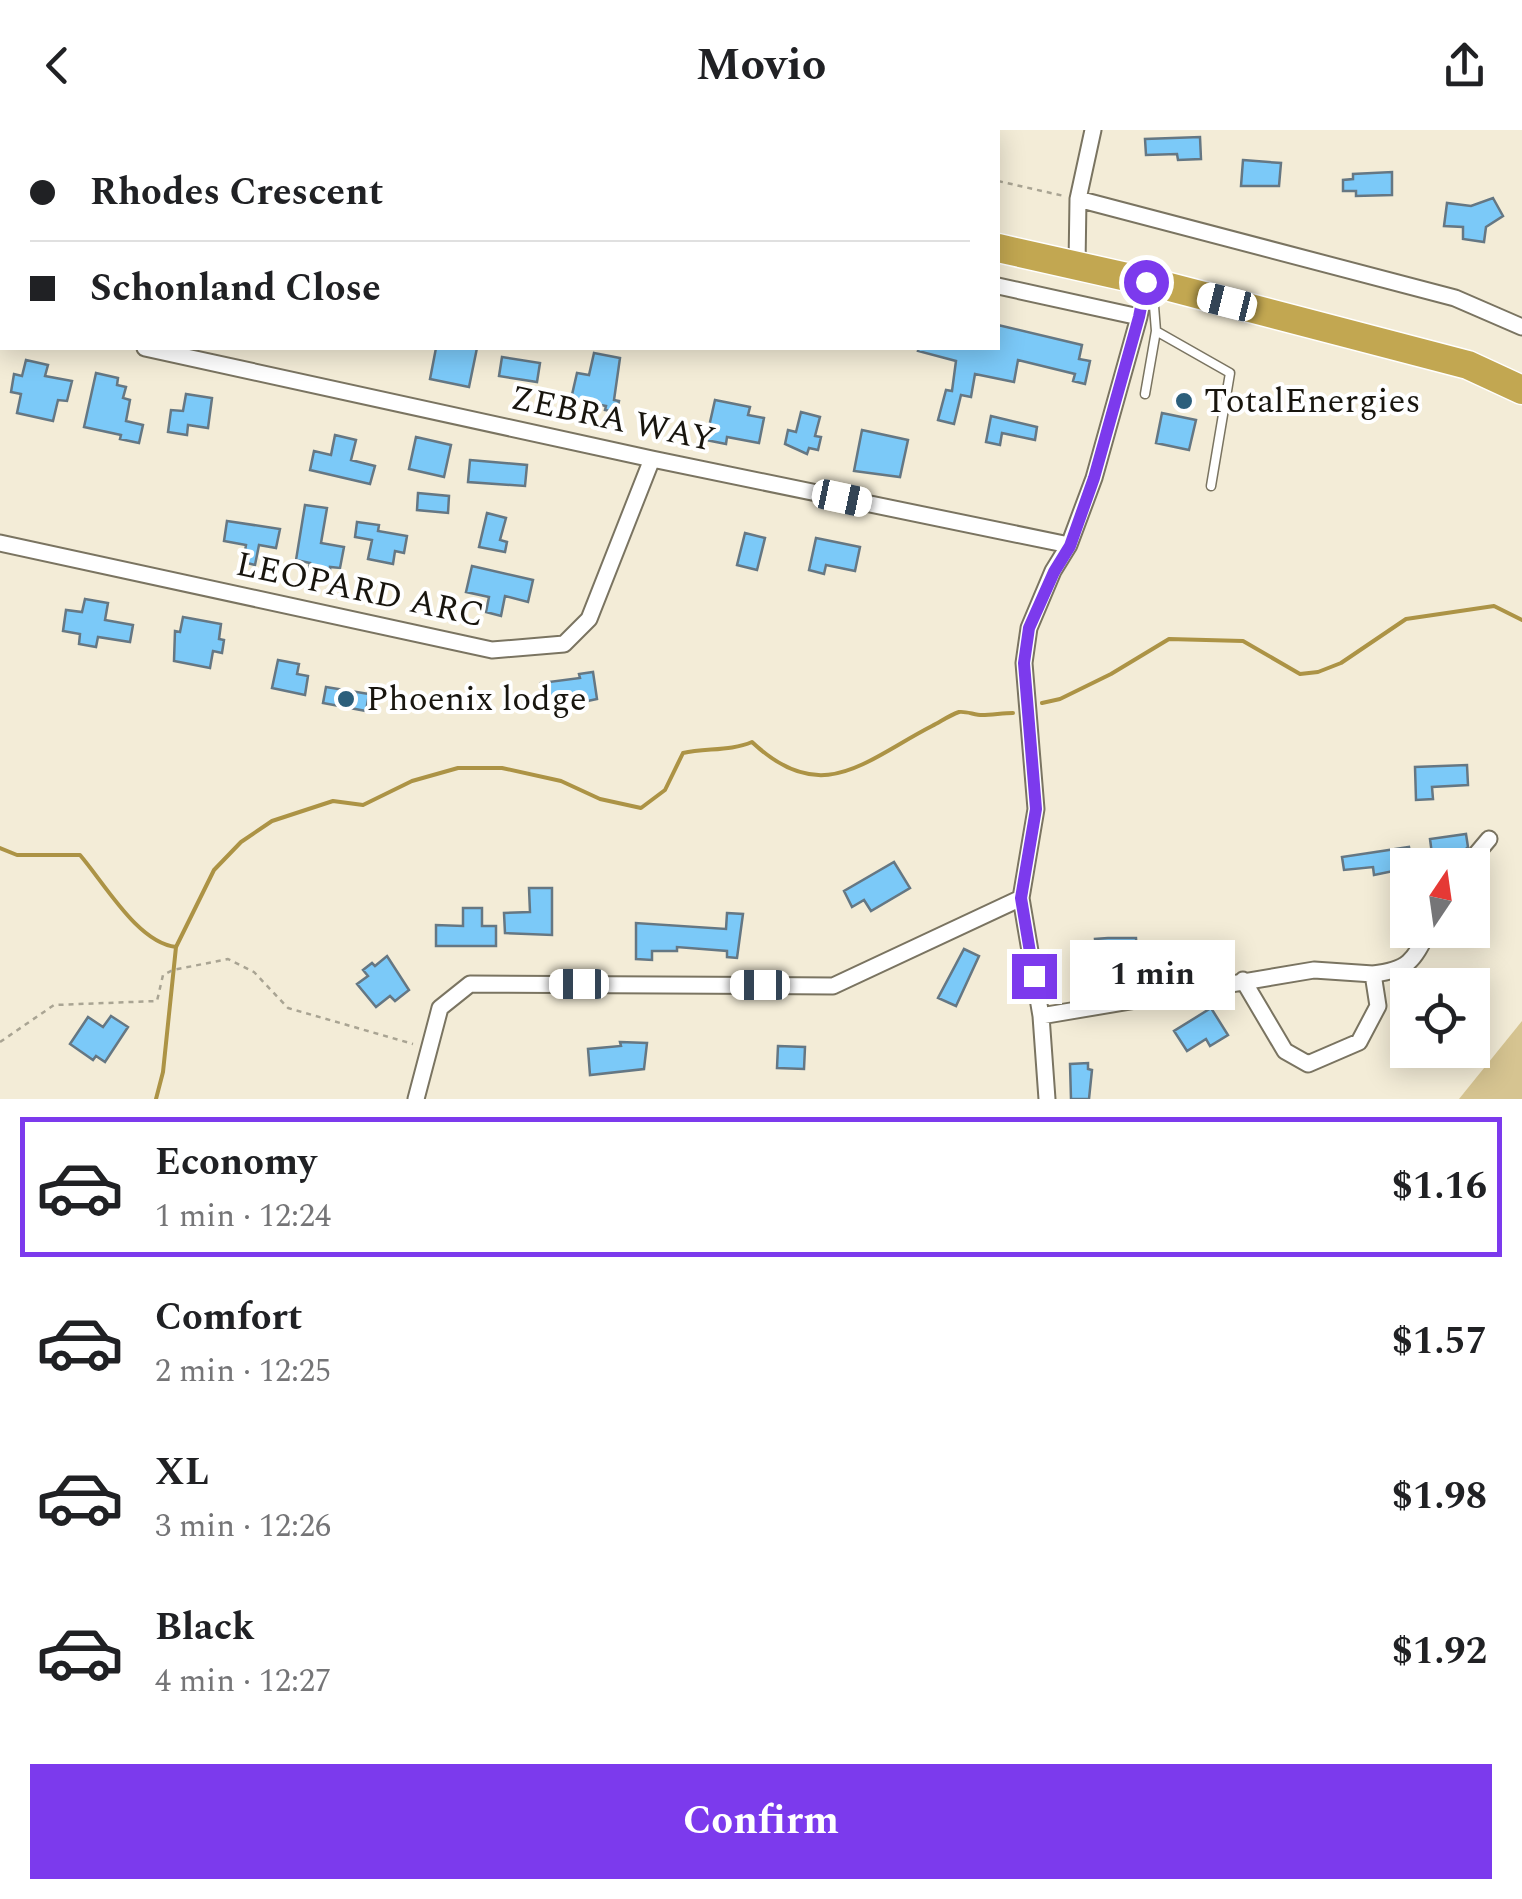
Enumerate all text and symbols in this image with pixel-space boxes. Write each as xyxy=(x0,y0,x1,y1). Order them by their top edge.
text: Movio xyxy=(696,31,826,100)
icon: back xyxy=(30,38,85,93)
icon: share xyxy=(1437,38,1492,93)
text: Rhodes Crescent xyxy=(90,164,383,222)
text: Schonland Close xyxy=(90,260,381,318)
route start xyxy=(1124,260,1169,305)
car xyxy=(1194,280,1260,324)
street label: ZEBRA WAY xyxy=(506,371,720,467)
place label: TotalEnergies xyxy=(1204,375,1421,428)
marker: TotalEnergies xyxy=(1173,390,1195,412)
car xyxy=(810,477,874,519)
street label: LEOPARD ARC xyxy=(231,538,489,642)
place label: Phoenix lodge xyxy=(366,673,587,726)
marker: Phoenix lodge xyxy=(335,688,357,710)
north arrow xyxy=(1390,848,1490,948)
map controls xyxy=(1390,848,1490,1068)
callout: 1 min xyxy=(1069,941,1234,1011)
text: 1 min xyxy=(1110,950,1195,999)
route end xyxy=(1012,954,1057,999)
button: locate xyxy=(1390,968,1490,1068)
car xyxy=(549,969,609,999)
car xyxy=(730,970,790,1000)
text: Economy xyxy=(155,1134,316,1192)
icon: car xyxy=(35,1142,125,1232)
text: $1.16 xyxy=(1392,1158,1487,1216)
text: 1 min · 12:24 xyxy=(155,1192,331,1241)
text: Comfort xyxy=(155,1289,302,1347)
icon: car xyxy=(35,1297,125,1387)
text: $1.57 xyxy=(1392,1313,1487,1371)
text: 2 min · 12:25 xyxy=(155,1347,331,1396)
text: XL xyxy=(155,1444,209,1502)
icon: car xyxy=(35,1452,125,1542)
text: $1.98 xyxy=(1392,1468,1487,1526)
text: 3 min · 12:26 xyxy=(155,1502,331,1551)
text: Black xyxy=(155,1599,255,1657)
icon: car xyxy=(35,1607,125,1697)
text: $1.92 xyxy=(1392,1623,1487,1681)
text: 4 min · 12:27 xyxy=(155,1657,331,1706)
button: Confirm xyxy=(30,1764,1492,1879)

